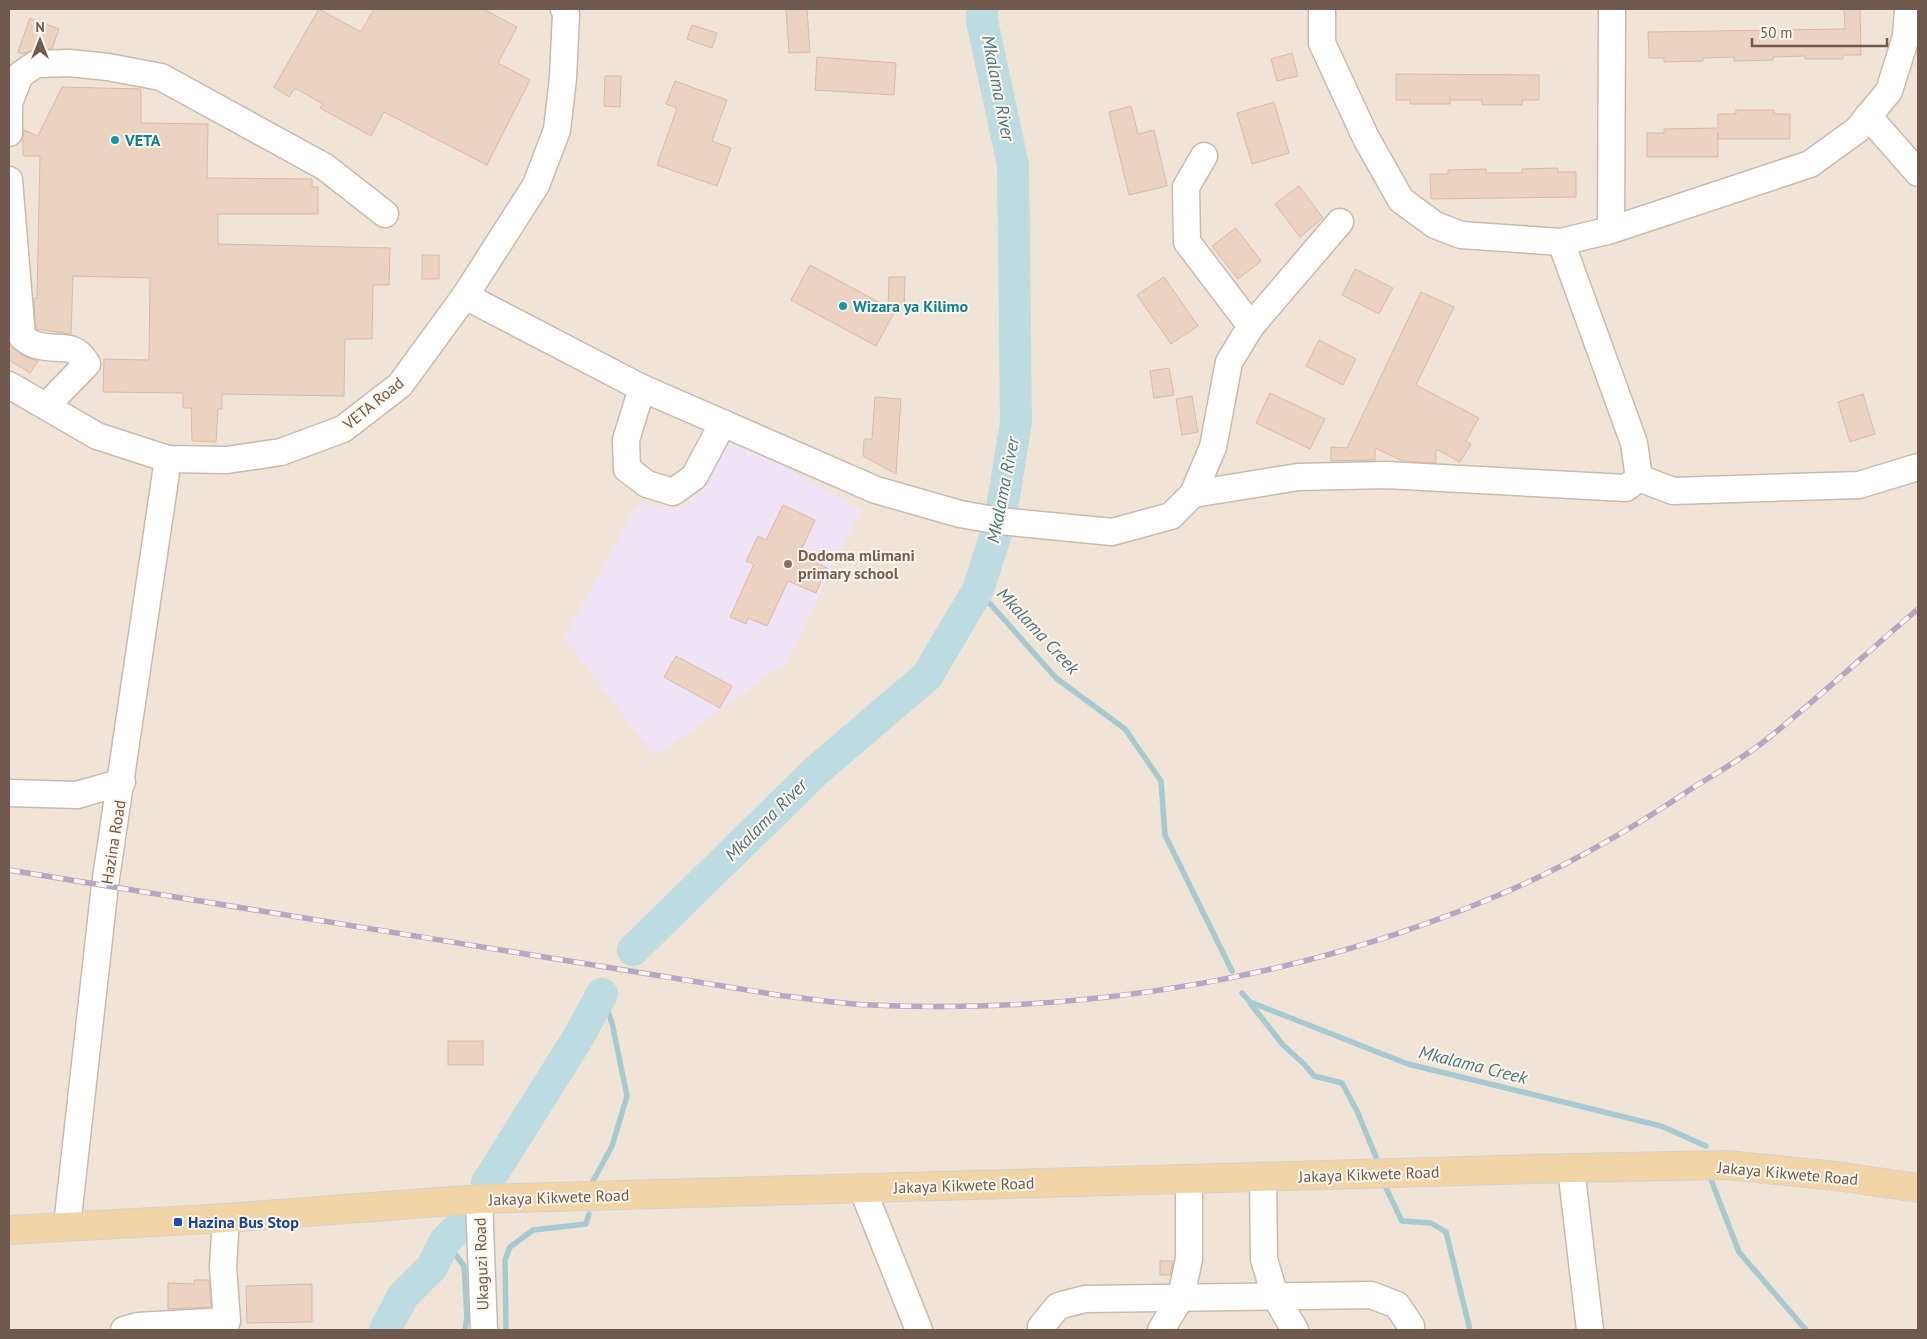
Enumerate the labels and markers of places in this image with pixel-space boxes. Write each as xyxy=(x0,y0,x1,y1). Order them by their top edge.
place label: VETA xyxy=(124,130,161,150)
marker: VETA xyxy=(109,134,121,146)
place label: Wizara ya Kilimo xyxy=(853,296,968,316)
marker: Wizara ya Kilimo xyxy=(837,300,849,312)
place label: Dodoma mlimani primary school xyxy=(798,545,915,583)
marker: Dodoma mlimani primary school xyxy=(782,558,794,570)
place label: Hazina Bus Stop xyxy=(188,1212,299,1232)
marker: Hazina Bus Stop xyxy=(172,1216,184,1228)

